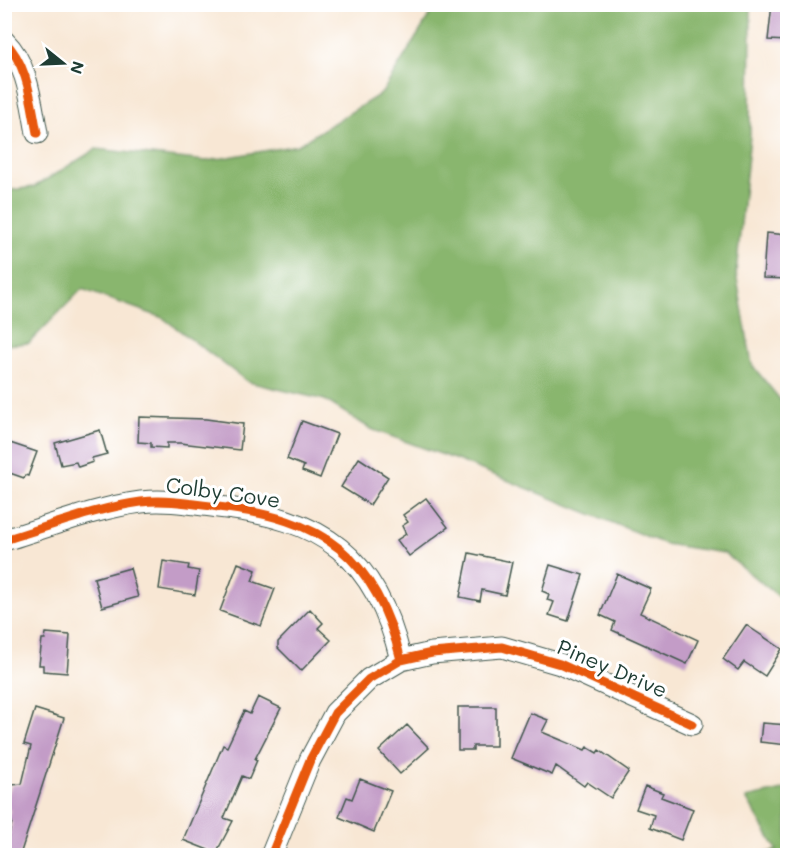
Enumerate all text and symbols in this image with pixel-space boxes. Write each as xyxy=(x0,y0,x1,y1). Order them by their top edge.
north arrow xyxy=(33,33,93,93)
text: N xyxy=(66,59,90,77)
street label: Colby Cove xyxy=(164,470,282,513)
street label: Piney Drive xyxy=(553,632,672,703)

